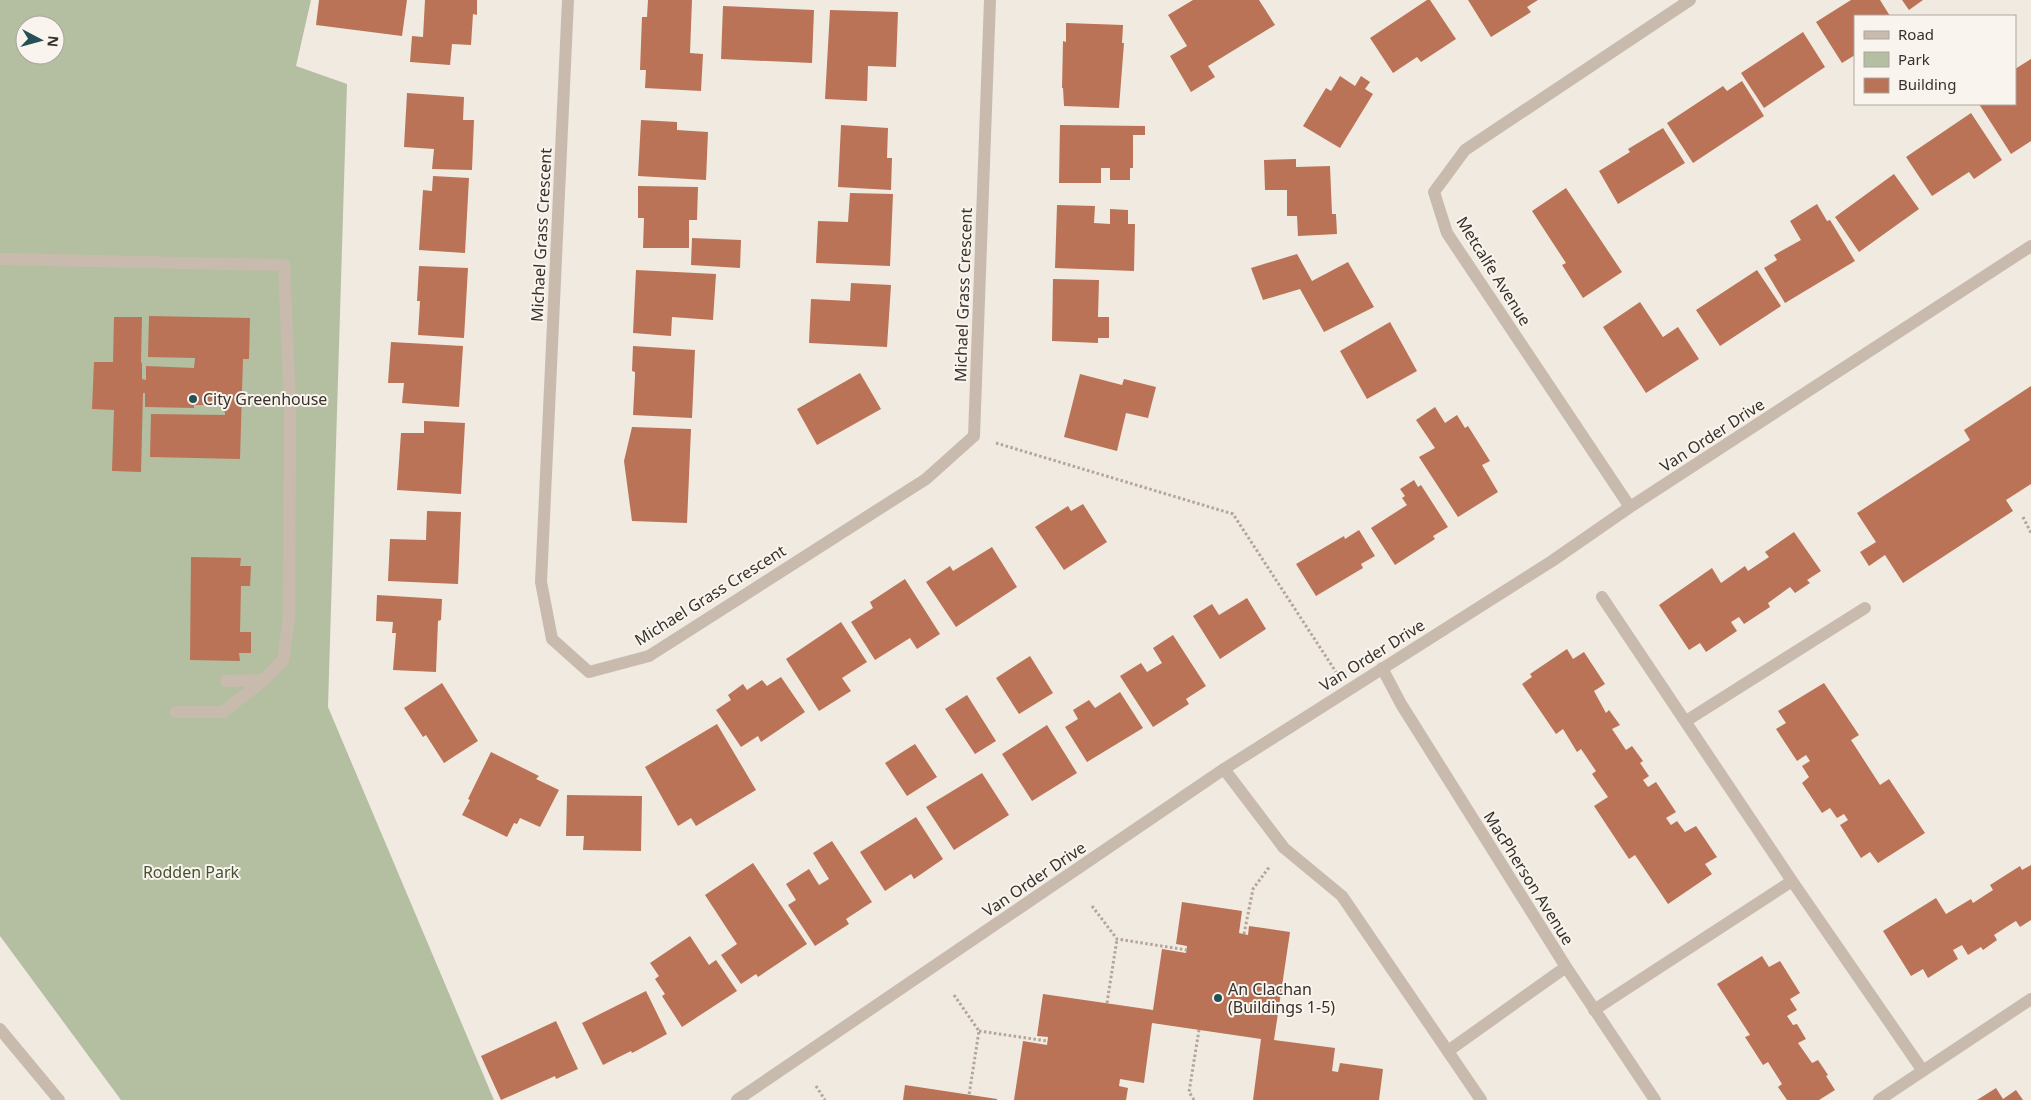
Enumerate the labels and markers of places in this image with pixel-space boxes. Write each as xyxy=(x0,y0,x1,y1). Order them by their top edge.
place label: City Greenhouse xyxy=(203,388,327,410)
marker: City Greenhouse xyxy=(187,393,199,405)
place label: An Clachan (Buildings 1-5) xyxy=(1228,978,1335,1018)
marker: An Clachan (Buildings 1-5) xyxy=(1212,992,1224,1004)

